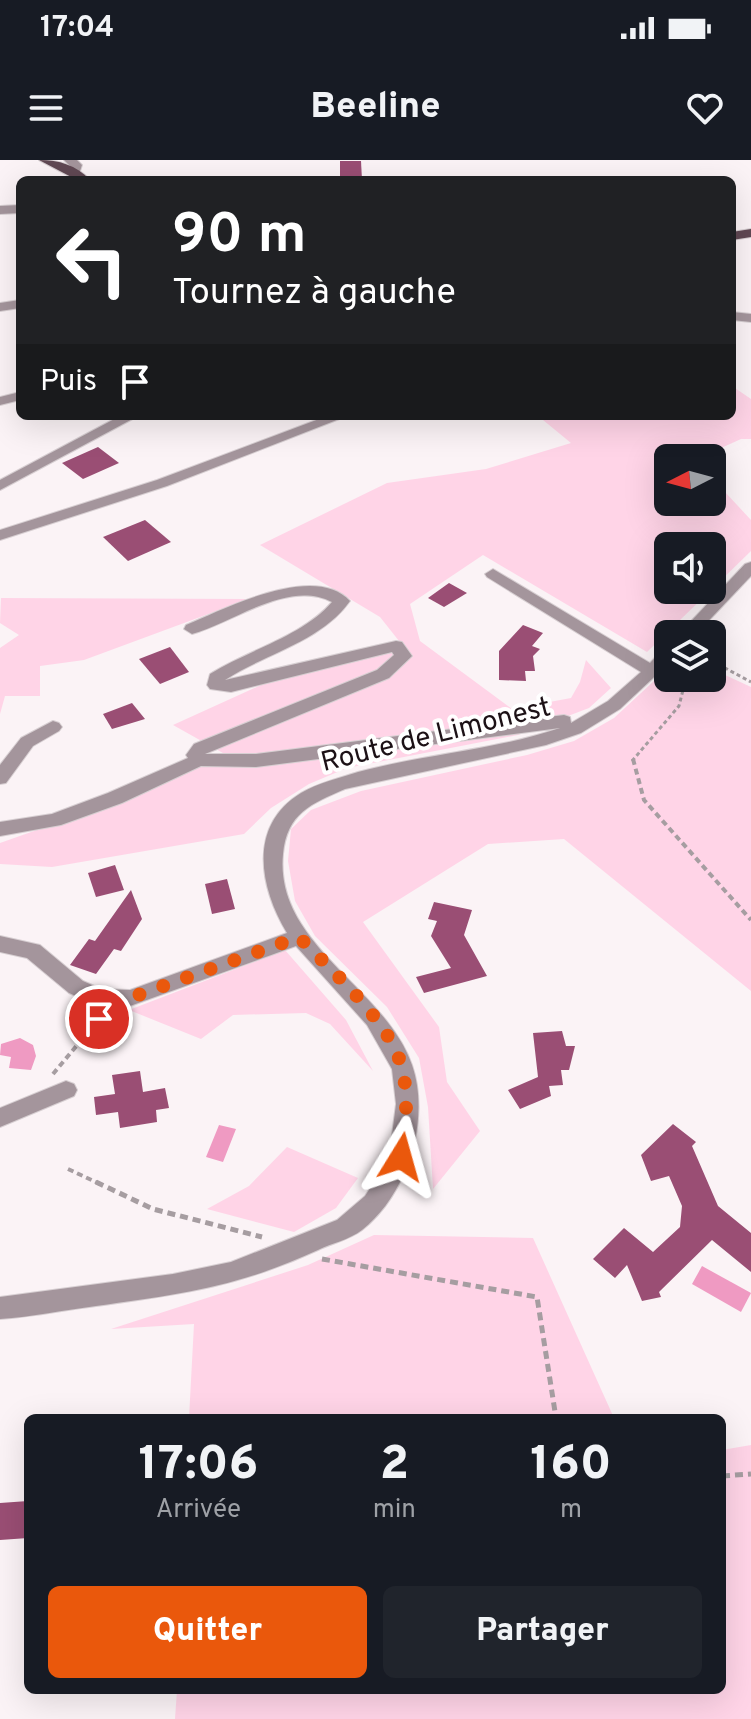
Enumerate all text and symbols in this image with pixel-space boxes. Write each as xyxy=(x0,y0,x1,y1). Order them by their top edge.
text: 17:04 xyxy=(40,10,114,47)
text: Beeline xyxy=(310,85,441,131)
icon: menu xyxy=(24,86,68,130)
icon: heart xyxy=(683,86,727,130)
text: 90 m xyxy=(172,202,307,272)
icon: left xyxy=(40,208,144,312)
text: Tournez à gauche xyxy=(172,271,456,317)
icon: arrive xyxy=(113,360,157,404)
text: Puis xyxy=(40,364,97,401)
north arrow xyxy=(654,444,726,516)
map controls xyxy=(654,444,726,692)
button: sound xyxy=(654,532,726,604)
button: layers xyxy=(654,620,726,692)
street label: Route de Limonest xyxy=(317,690,555,782)
pin xyxy=(65,985,133,1053)
icon: arrive xyxy=(77,997,121,1041)
position arrow xyxy=(359,1115,443,1199)
text: 17:06 xyxy=(138,1436,258,1496)
text: 2 xyxy=(380,1436,409,1496)
text: 160 xyxy=(530,1436,612,1496)
text: Arrivée xyxy=(156,1494,241,1527)
text: min xyxy=(373,1494,416,1527)
text: m xyxy=(560,1494,582,1527)
button: Quitter xyxy=(48,1586,367,1678)
button: Partager xyxy=(383,1586,702,1678)

